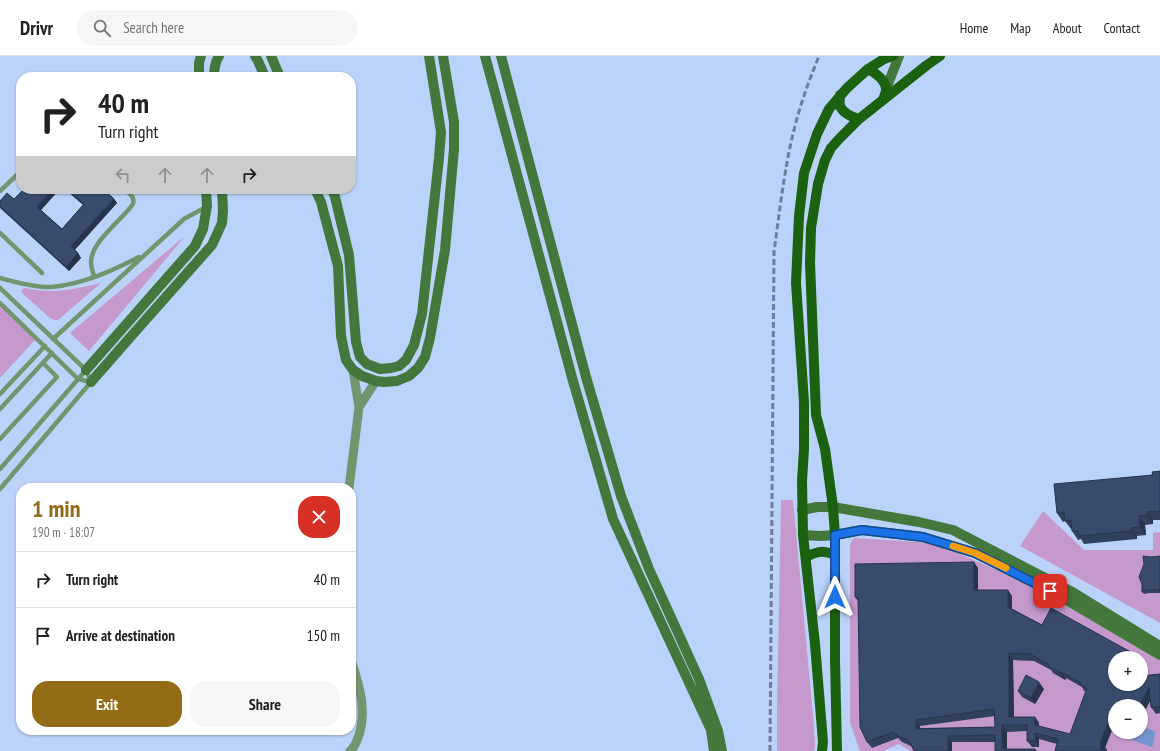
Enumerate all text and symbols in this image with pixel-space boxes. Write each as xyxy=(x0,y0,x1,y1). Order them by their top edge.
search box xyxy=(77,10,357,46)
text: Drivr xyxy=(20,16,53,40)
icon: search xyxy=(91,17,113,39)
text: Search here xyxy=(123,18,184,37)
text: Home xyxy=(960,19,988,37)
text: Map xyxy=(1010,19,1031,37)
text: About xyxy=(1053,19,1082,37)
text: Contact xyxy=(1104,19,1140,37)
text: 40 m xyxy=(98,84,149,121)
icon: right xyxy=(32,88,84,140)
text: Turn right xyxy=(98,120,158,143)
icon: left xyxy=(112,164,134,186)
icon: ahead xyxy=(154,164,176,186)
icon: ahead xyxy=(196,164,218,186)
icon: right xyxy=(238,164,260,186)
text: 1 min xyxy=(32,493,80,524)
button: close xyxy=(298,496,340,538)
text: 190 m · 18:07 xyxy=(32,524,95,541)
icon: right xyxy=(32,569,54,591)
text: Turn right xyxy=(66,570,118,589)
text: 40 m xyxy=(314,570,340,589)
pin xyxy=(1033,574,1067,608)
position arrow xyxy=(814,576,856,618)
icon: arrive xyxy=(1039,580,1061,602)
icon: arrive xyxy=(32,625,54,647)
text: Arrive at destination xyxy=(66,626,175,645)
text: 150 m xyxy=(307,626,340,645)
map controls xyxy=(1108,651,1148,739)
button: + xyxy=(1108,651,1148,691)
button: Exit xyxy=(32,681,182,727)
button: Share xyxy=(190,681,340,727)
button: − xyxy=(1108,699,1148,739)

